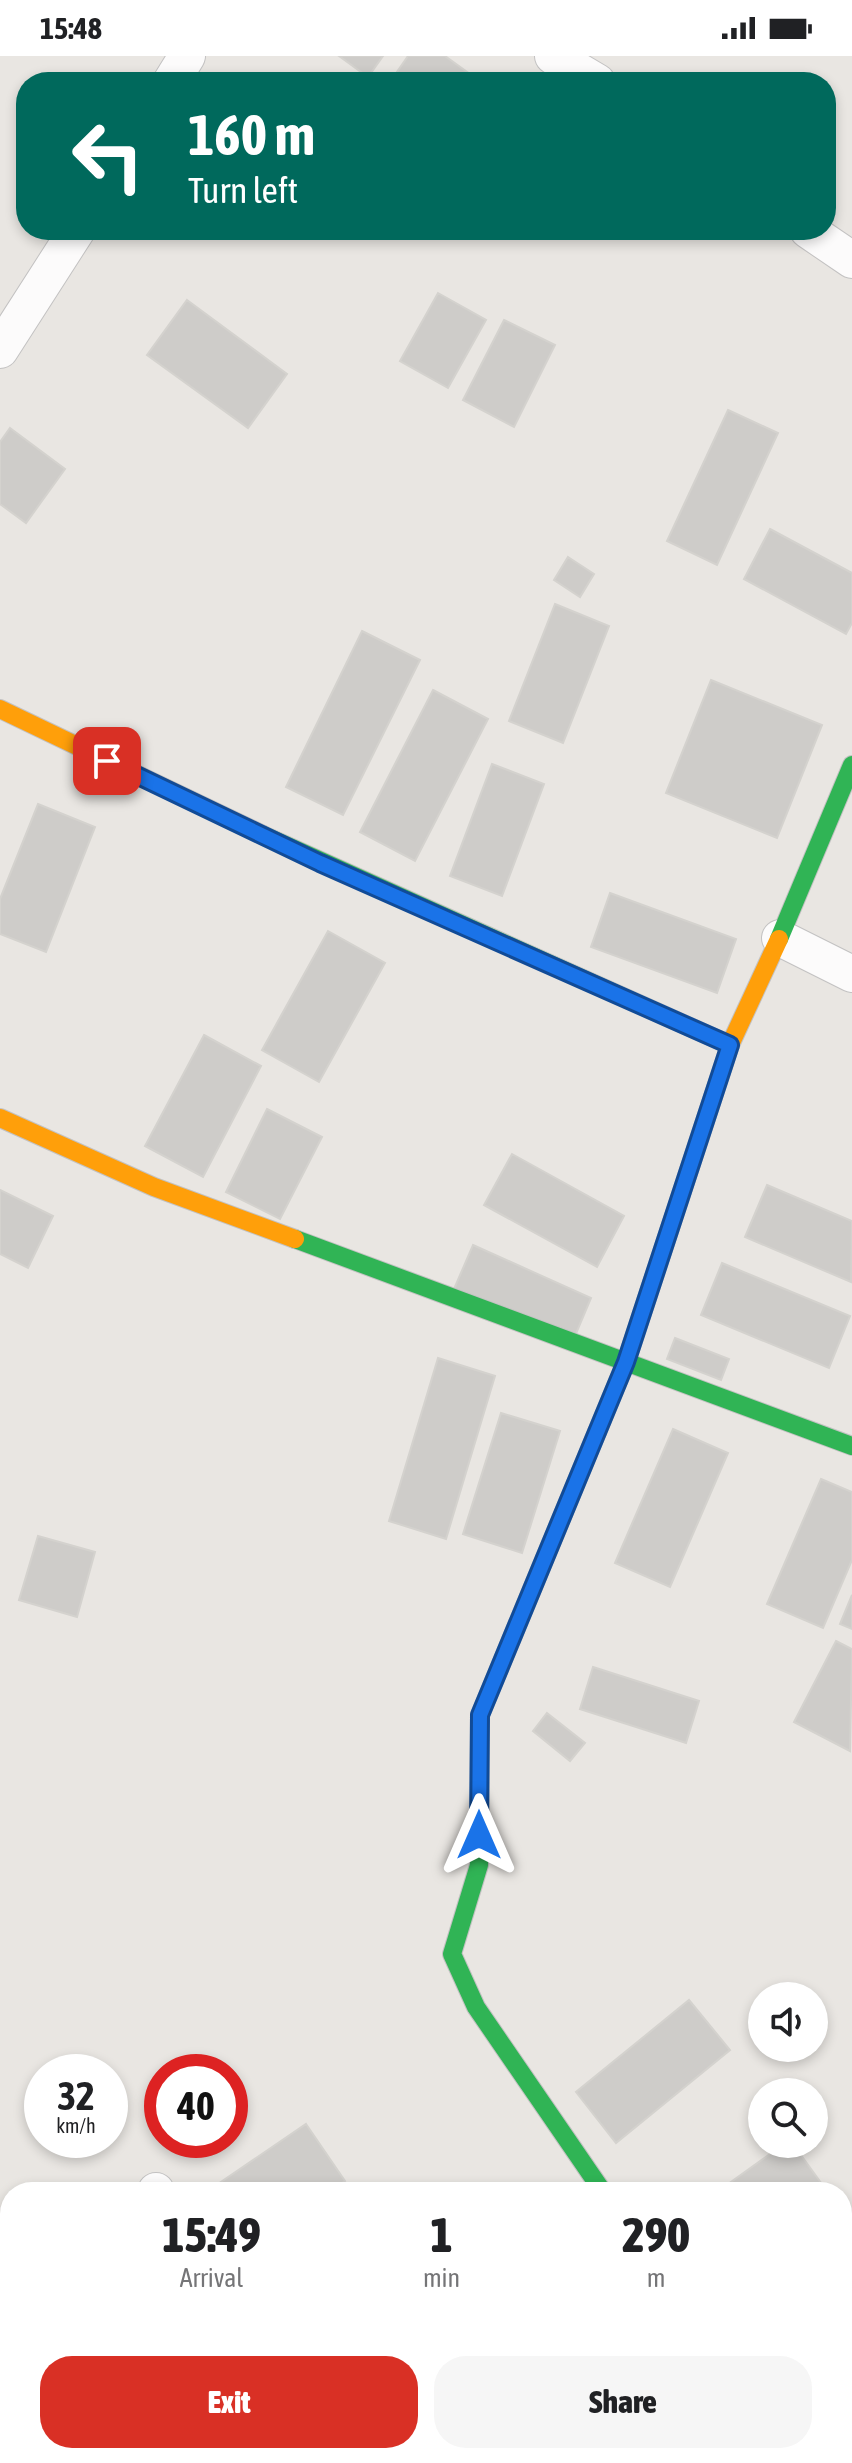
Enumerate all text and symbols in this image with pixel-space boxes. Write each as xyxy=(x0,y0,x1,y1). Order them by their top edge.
text: 15:48 xyxy=(40,11,102,45)
text: 160 m xyxy=(188,103,315,167)
icon: left xyxy=(56,104,160,208)
text: Turn left xyxy=(188,169,298,211)
pin xyxy=(73,727,141,795)
icon: arrive xyxy=(85,739,129,783)
position arrow xyxy=(437,1793,521,1877)
map controls xyxy=(748,1982,828,2158)
button: sound xyxy=(748,1982,828,2062)
speed limit sign: 40 xyxy=(144,2054,248,2158)
text: 32 xyxy=(57,2073,95,2118)
button: search xyxy=(748,2078,828,2158)
text: km/h xyxy=(56,2114,96,2137)
text: 15:49 xyxy=(162,2207,261,2262)
text: 1 xyxy=(430,2207,453,2262)
text: 290 xyxy=(622,2207,690,2262)
text: Arrival xyxy=(180,2263,243,2293)
text: min xyxy=(423,2263,460,2293)
text: m xyxy=(647,2263,665,2293)
button: Exit xyxy=(40,2356,418,2448)
button: Share xyxy=(434,2356,812,2448)

